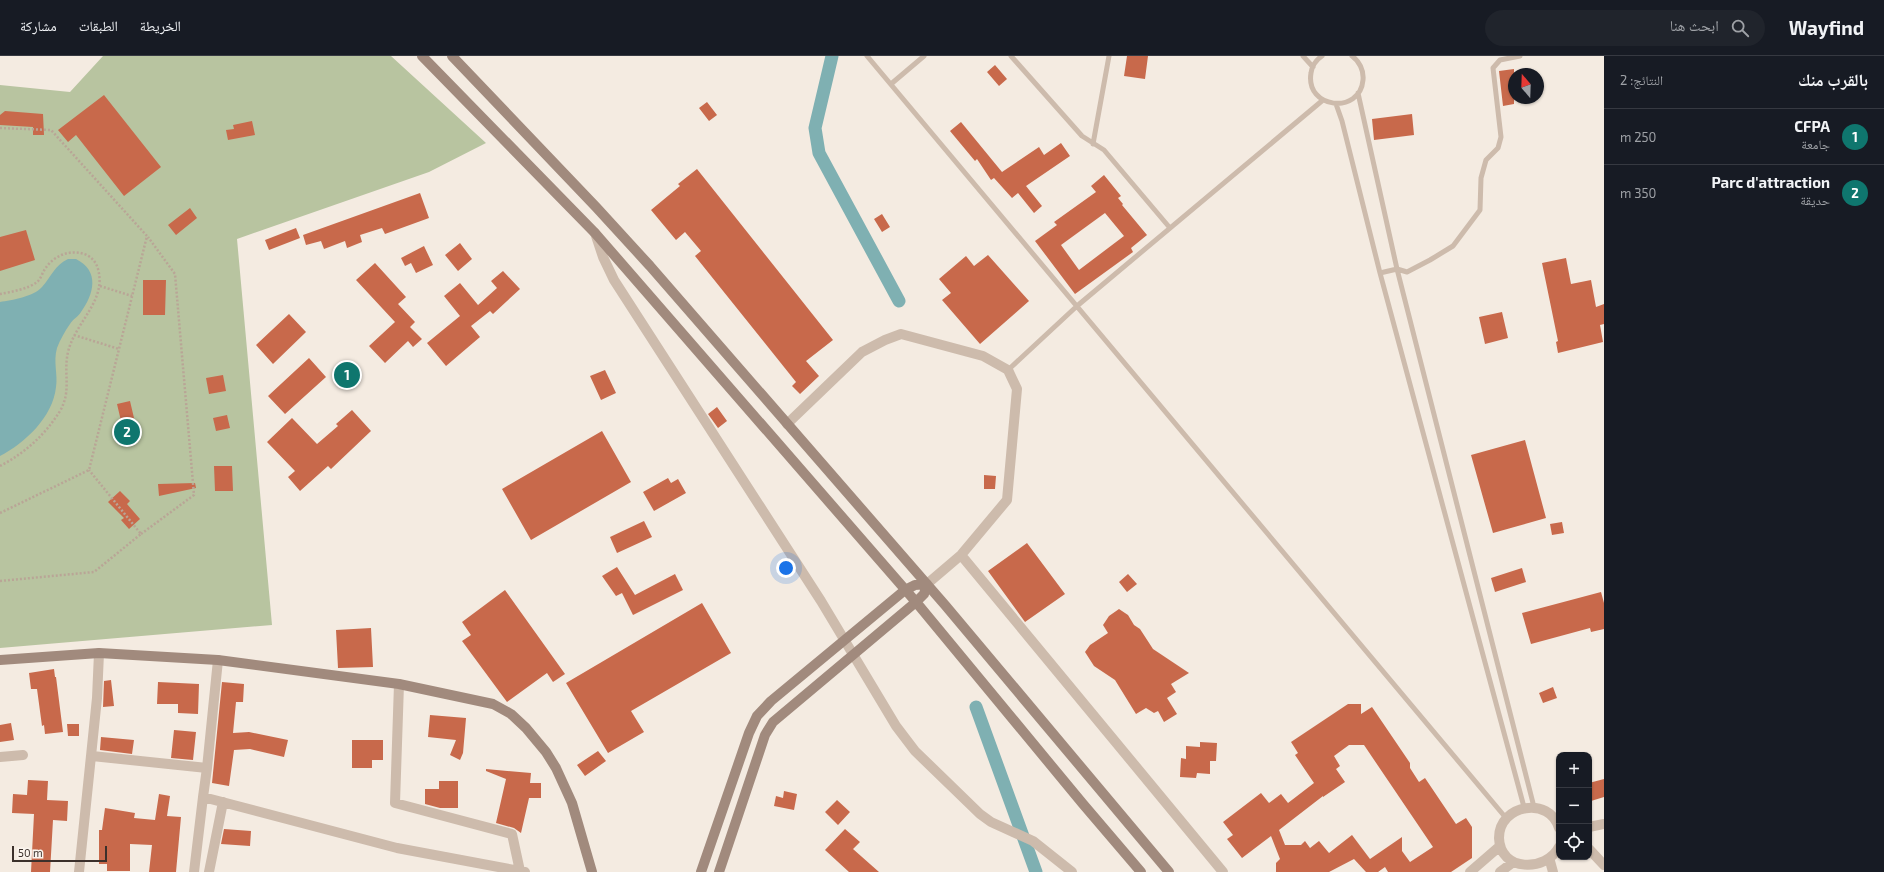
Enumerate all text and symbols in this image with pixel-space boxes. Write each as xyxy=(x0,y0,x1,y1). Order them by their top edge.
search box xyxy=(1485,10,1765,46)
text: ابحث هنا xyxy=(1670,16,1719,34)
text: Wayfind xyxy=(1789,16,1864,39)
text: مشاركة xyxy=(20,17,57,34)
text: الطبقات xyxy=(79,17,118,34)
text: الخريطة xyxy=(140,17,181,34)
icon: search xyxy=(1729,17,1751,39)
north arrow xyxy=(1508,68,1544,104)
text: بالقرب منك xyxy=(1798,69,1868,89)
text: النتائج: 2 xyxy=(1620,72,1663,88)
text: CFPA xyxy=(1794,117,1830,135)
text: 250 m xyxy=(1620,129,1656,145)
text: 1 xyxy=(1852,129,1858,145)
text: جامعة xyxy=(1801,136,1830,152)
text: Parc d'attraction xyxy=(1711,173,1830,191)
text: 350 m xyxy=(1620,185,1656,201)
text: 2 xyxy=(1851,185,1859,201)
text: حديقة xyxy=(1800,192,1830,208)
pin: 1 xyxy=(334,360,360,390)
pin: 2 xyxy=(114,417,140,447)
your location xyxy=(776,558,796,578)
map controls xyxy=(1556,752,1592,860)
button: + xyxy=(1556,752,1592,788)
button: − xyxy=(1556,788,1592,824)
button: locate xyxy=(1556,824,1592,860)
scale bar xyxy=(12,844,107,863)
text: 50 m xyxy=(18,846,43,859)

